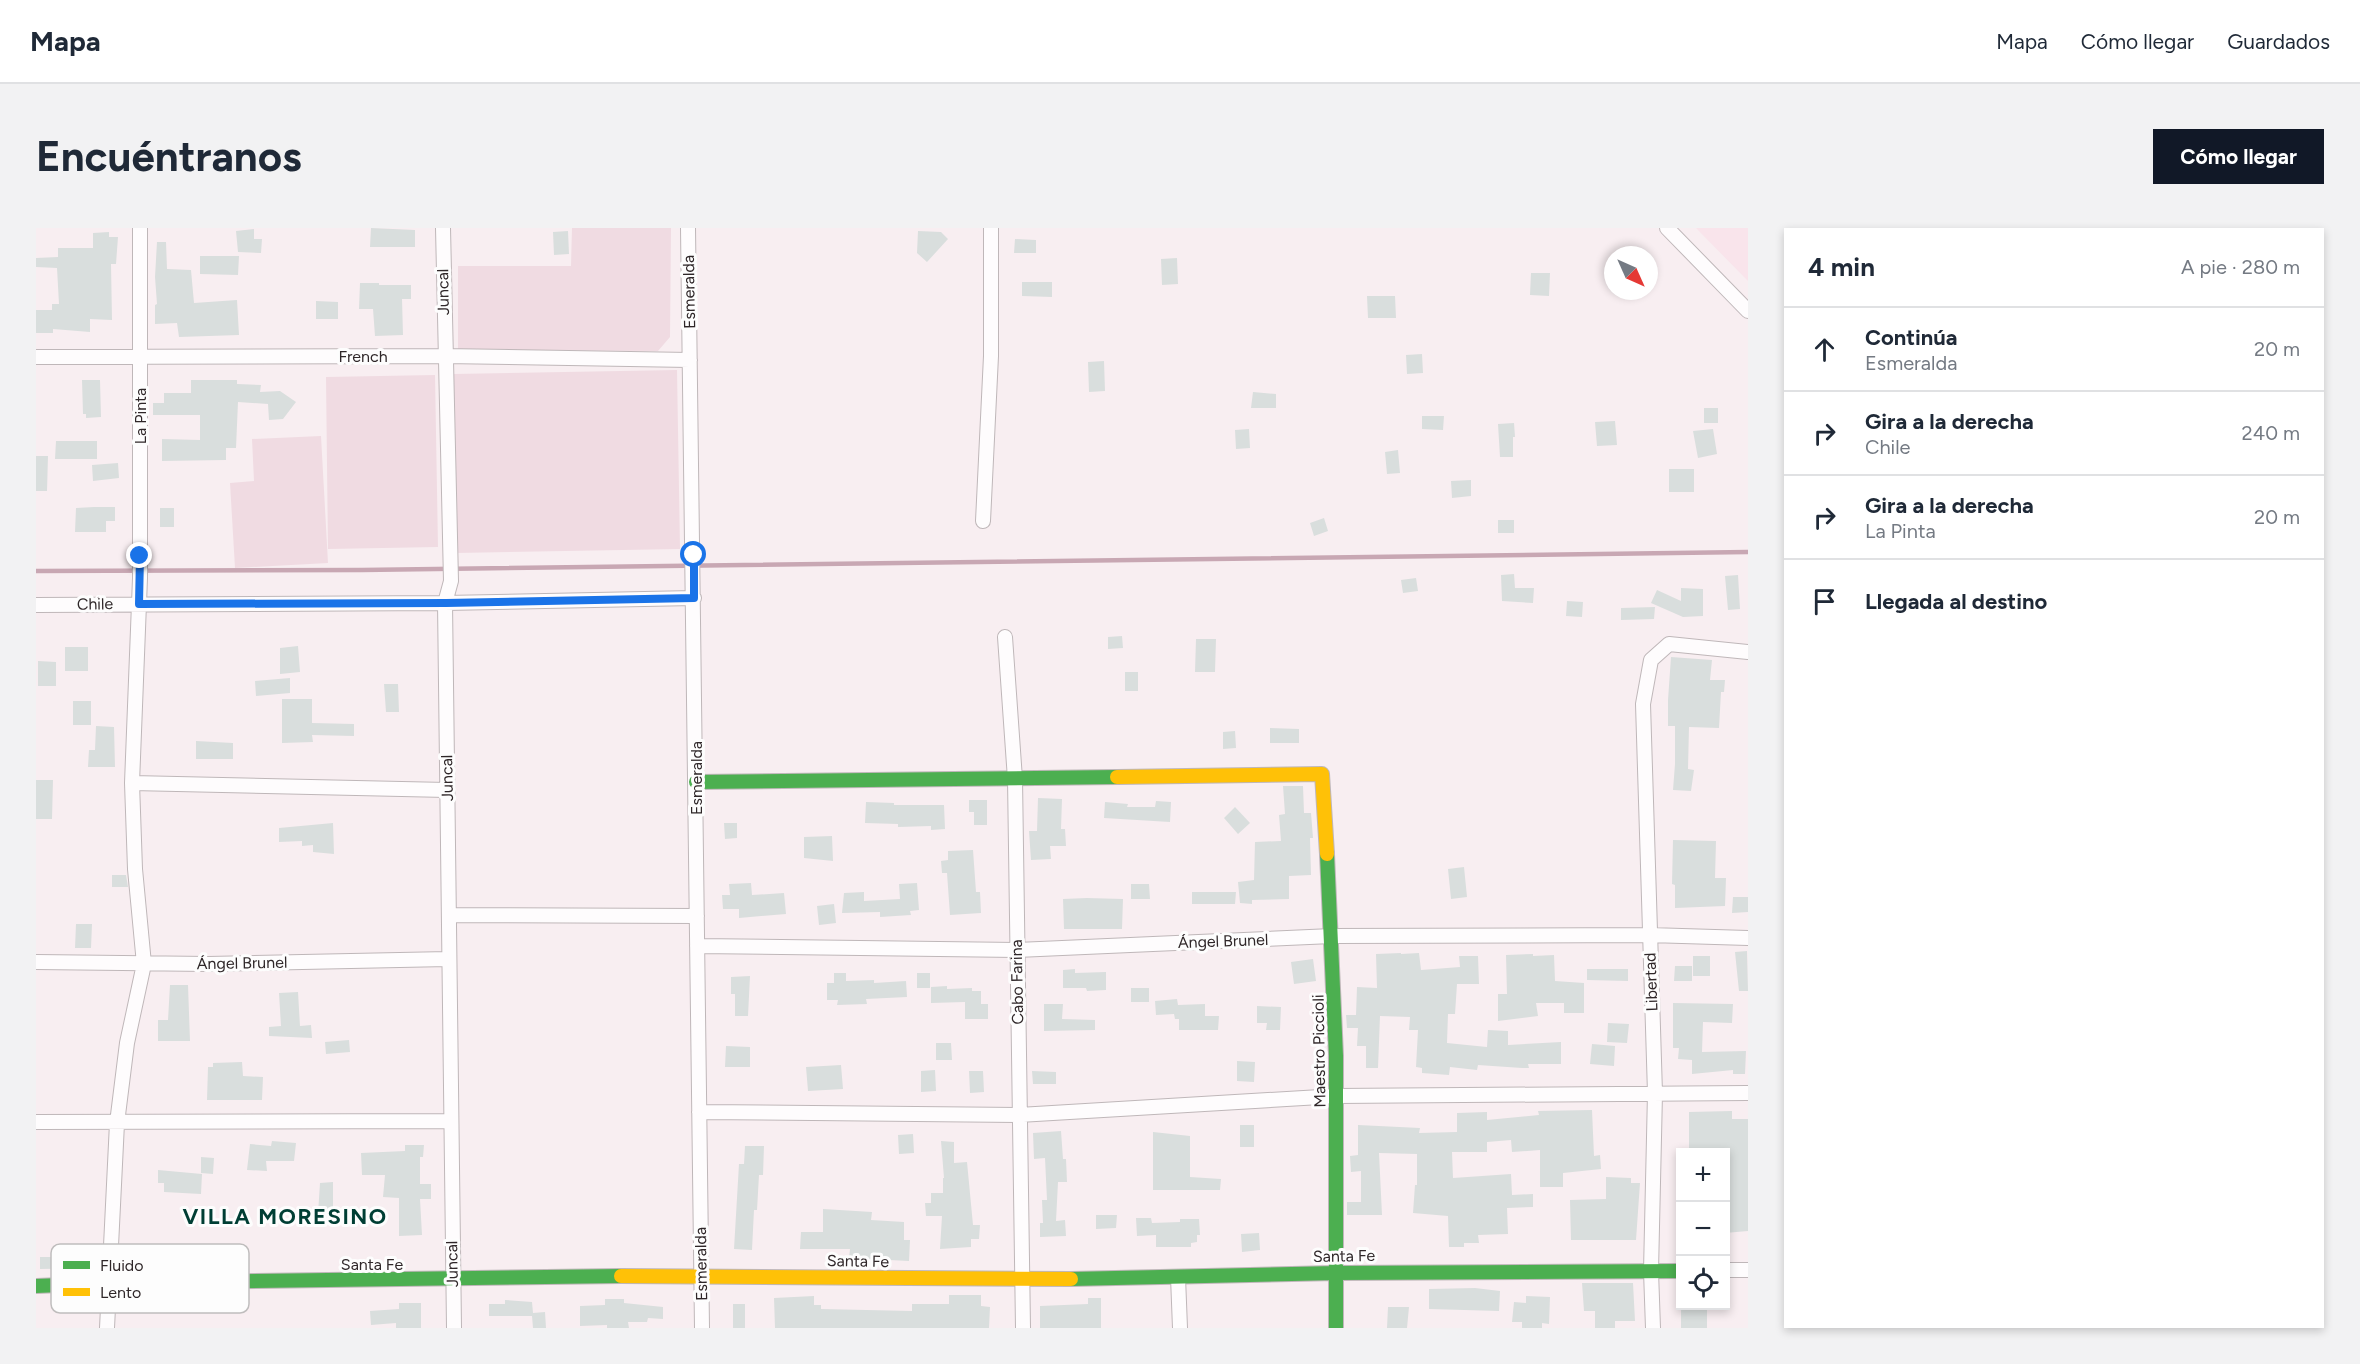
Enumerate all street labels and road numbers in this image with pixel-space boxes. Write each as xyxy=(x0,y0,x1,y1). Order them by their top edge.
street label: Esmeralda xyxy=(679,255,699,329)
street label: Juncal xyxy=(433,269,453,315)
street label: French xyxy=(338,347,388,366)
street label: La Pinta xyxy=(131,388,150,444)
street label: Chile xyxy=(77,594,114,614)
street label: Esmeralda xyxy=(687,741,706,815)
street label: Juncal xyxy=(437,755,457,801)
street label: Ángel Brunel xyxy=(1177,930,1269,952)
street label: Cabo Farina xyxy=(1007,939,1027,1025)
street label: Libertad xyxy=(1640,952,1662,1012)
street label: Ángel Brunel xyxy=(197,953,287,973)
street label: Maestro Piccioli xyxy=(1309,994,1329,1108)
street label: Esmeralda xyxy=(691,1227,711,1301)
street label: Juncal xyxy=(442,1241,462,1287)
street label: Santa Fe xyxy=(1313,1246,1376,1266)
street label: Santa Fe xyxy=(827,1251,890,1271)
street label: Santa Fe xyxy=(341,1255,403,1274)

